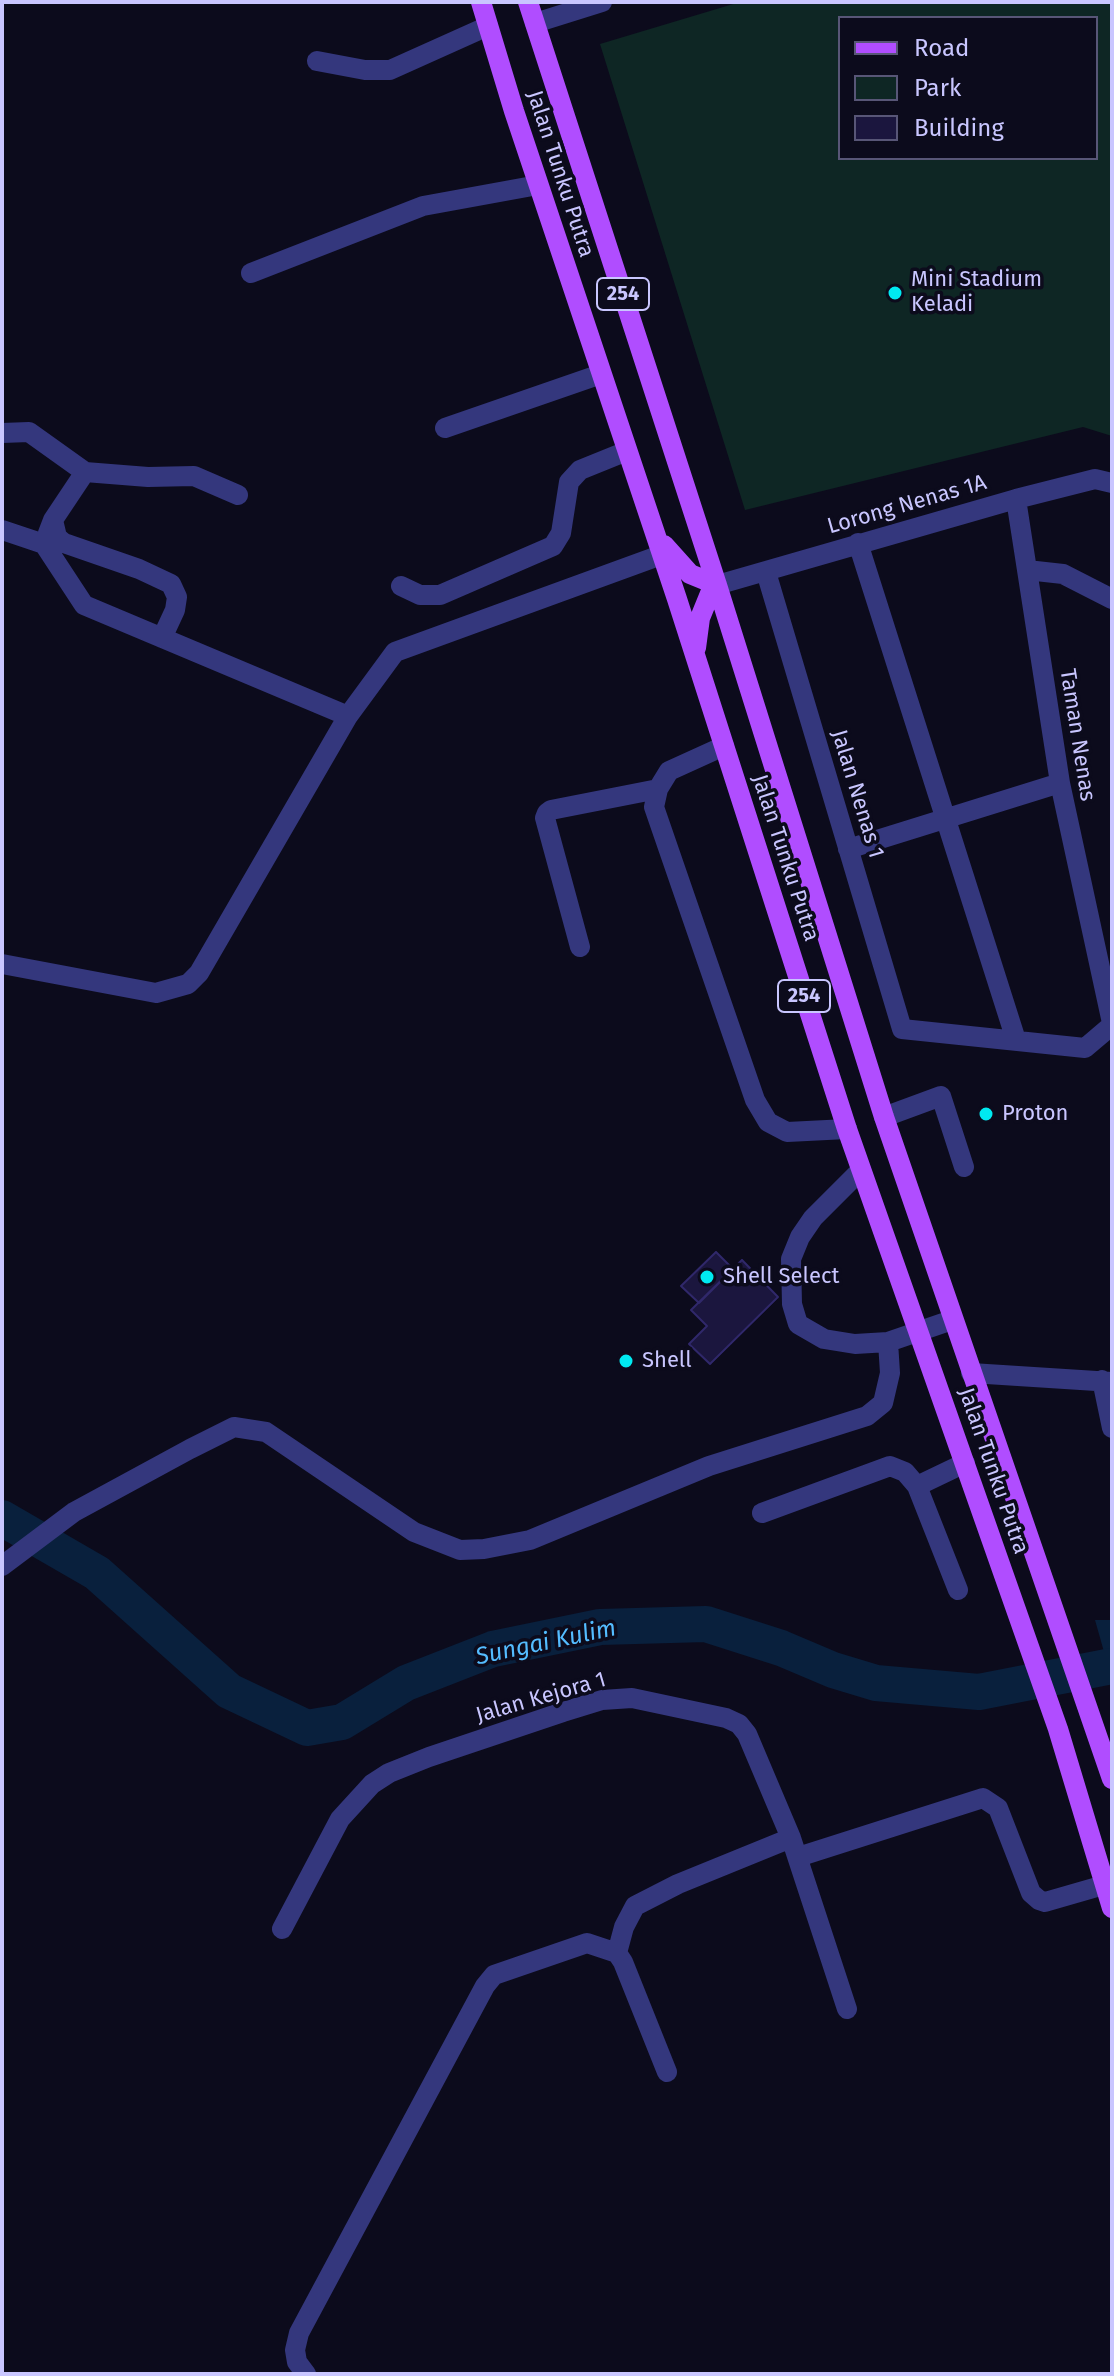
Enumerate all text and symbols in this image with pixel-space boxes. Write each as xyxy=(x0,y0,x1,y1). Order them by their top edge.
legend xyxy=(838,16,1098,160)
text: Road xyxy=(914,34,969,62)
text: Park xyxy=(914,74,961,102)
street label: Jalan Tunku Putra xyxy=(521,87,599,261)
text: Building xyxy=(914,114,1004,142)
place label: Mini Stadium Keladi xyxy=(911,267,1042,318)
road number: 254 xyxy=(597,278,649,310)
marker: Mini Stadium Keladi xyxy=(886,284,904,302)
street label: Lorong Nenas 1A xyxy=(825,470,989,540)
street label: Taman Nenas xyxy=(1054,667,1100,803)
street label: Jalan Nenas 1 xyxy=(825,727,889,861)
street label: Jalan Tunku Putra xyxy=(746,771,824,945)
road number: 254 xyxy=(778,980,830,1012)
place label: Proton xyxy=(1002,1101,1068,1127)
marker: Proton xyxy=(977,1105,995,1123)
place label: Shell Select xyxy=(723,1264,839,1290)
marker: Shell Select xyxy=(698,1268,716,1286)
place label: Shell xyxy=(642,1348,692,1374)
marker: Shell xyxy=(617,1352,635,1370)
street label: Jalan Tunku Putra xyxy=(952,1384,1034,1558)
water label: Sungai Kulim xyxy=(473,1614,619,1672)
street label: Jalan Kejora 1 xyxy=(473,1667,609,1729)

